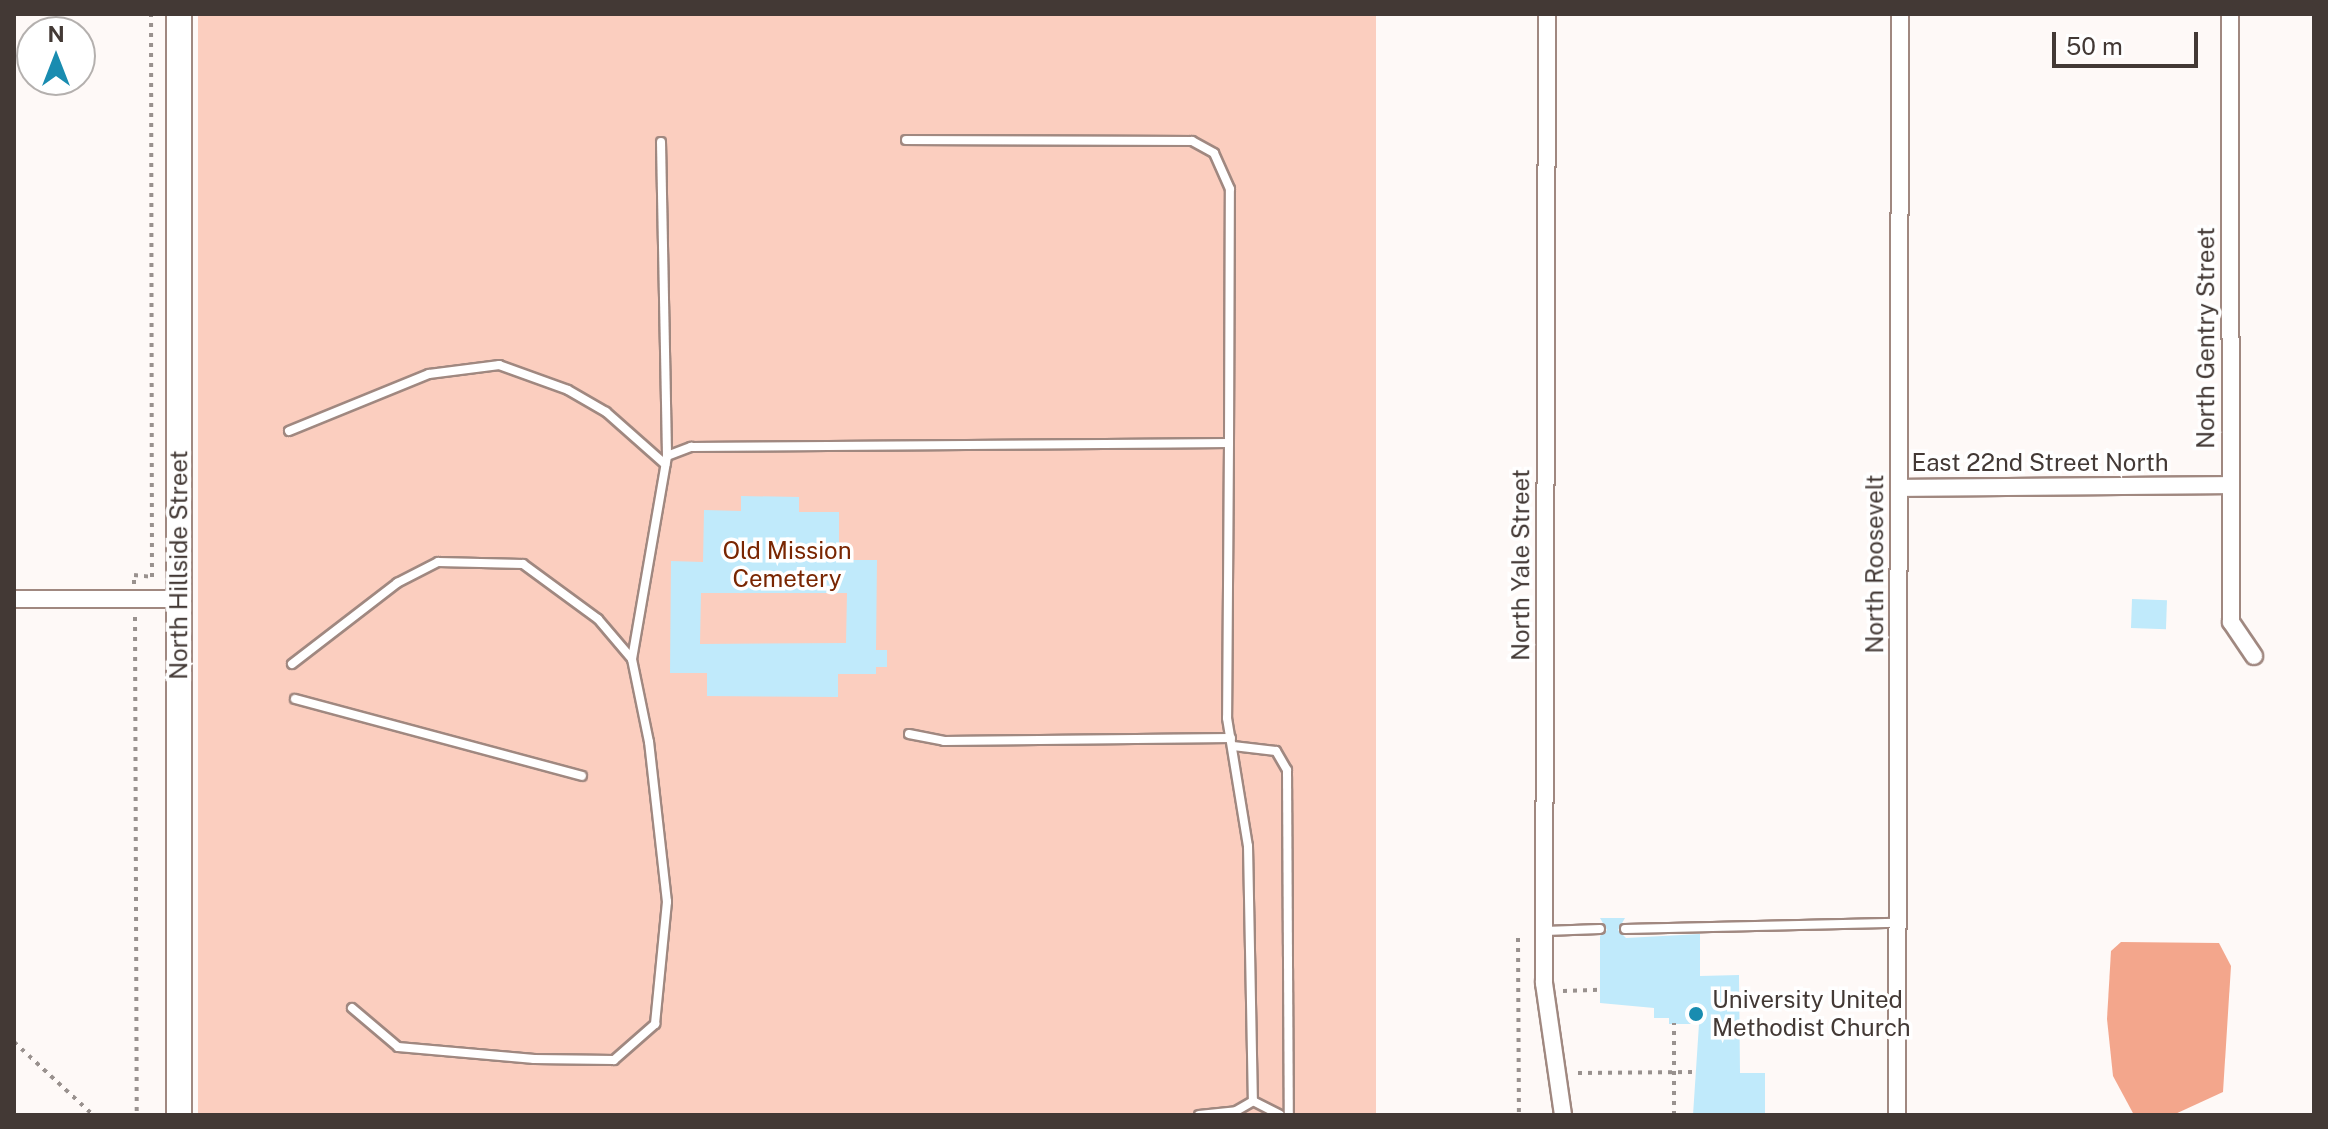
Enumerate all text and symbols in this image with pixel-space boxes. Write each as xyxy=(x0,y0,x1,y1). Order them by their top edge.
north arrow xyxy=(16,16,96,96)
scale bar xyxy=(2056,16,2202,66)
text: N xyxy=(47,21,65,47)
text: 50 m xyxy=(2066,32,2123,60)
street label: North Gentry Street xyxy=(2192,227,2220,449)
street label: East 22nd Street North xyxy=(1911,449,2169,477)
street label: North Hillside Street xyxy=(165,450,193,680)
street label: North Yale Street xyxy=(1507,469,1535,661)
street label: North Roosevelt xyxy=(1861,474,1889,654)
park label: Old Mission Cemetery xyxy=(722,537,852,593)
place label: University United Methodist Church xyxy=(1712,986,1911,1042)
marker: University United Methodist Church xyxy=(1687,1005,1705,1023)

